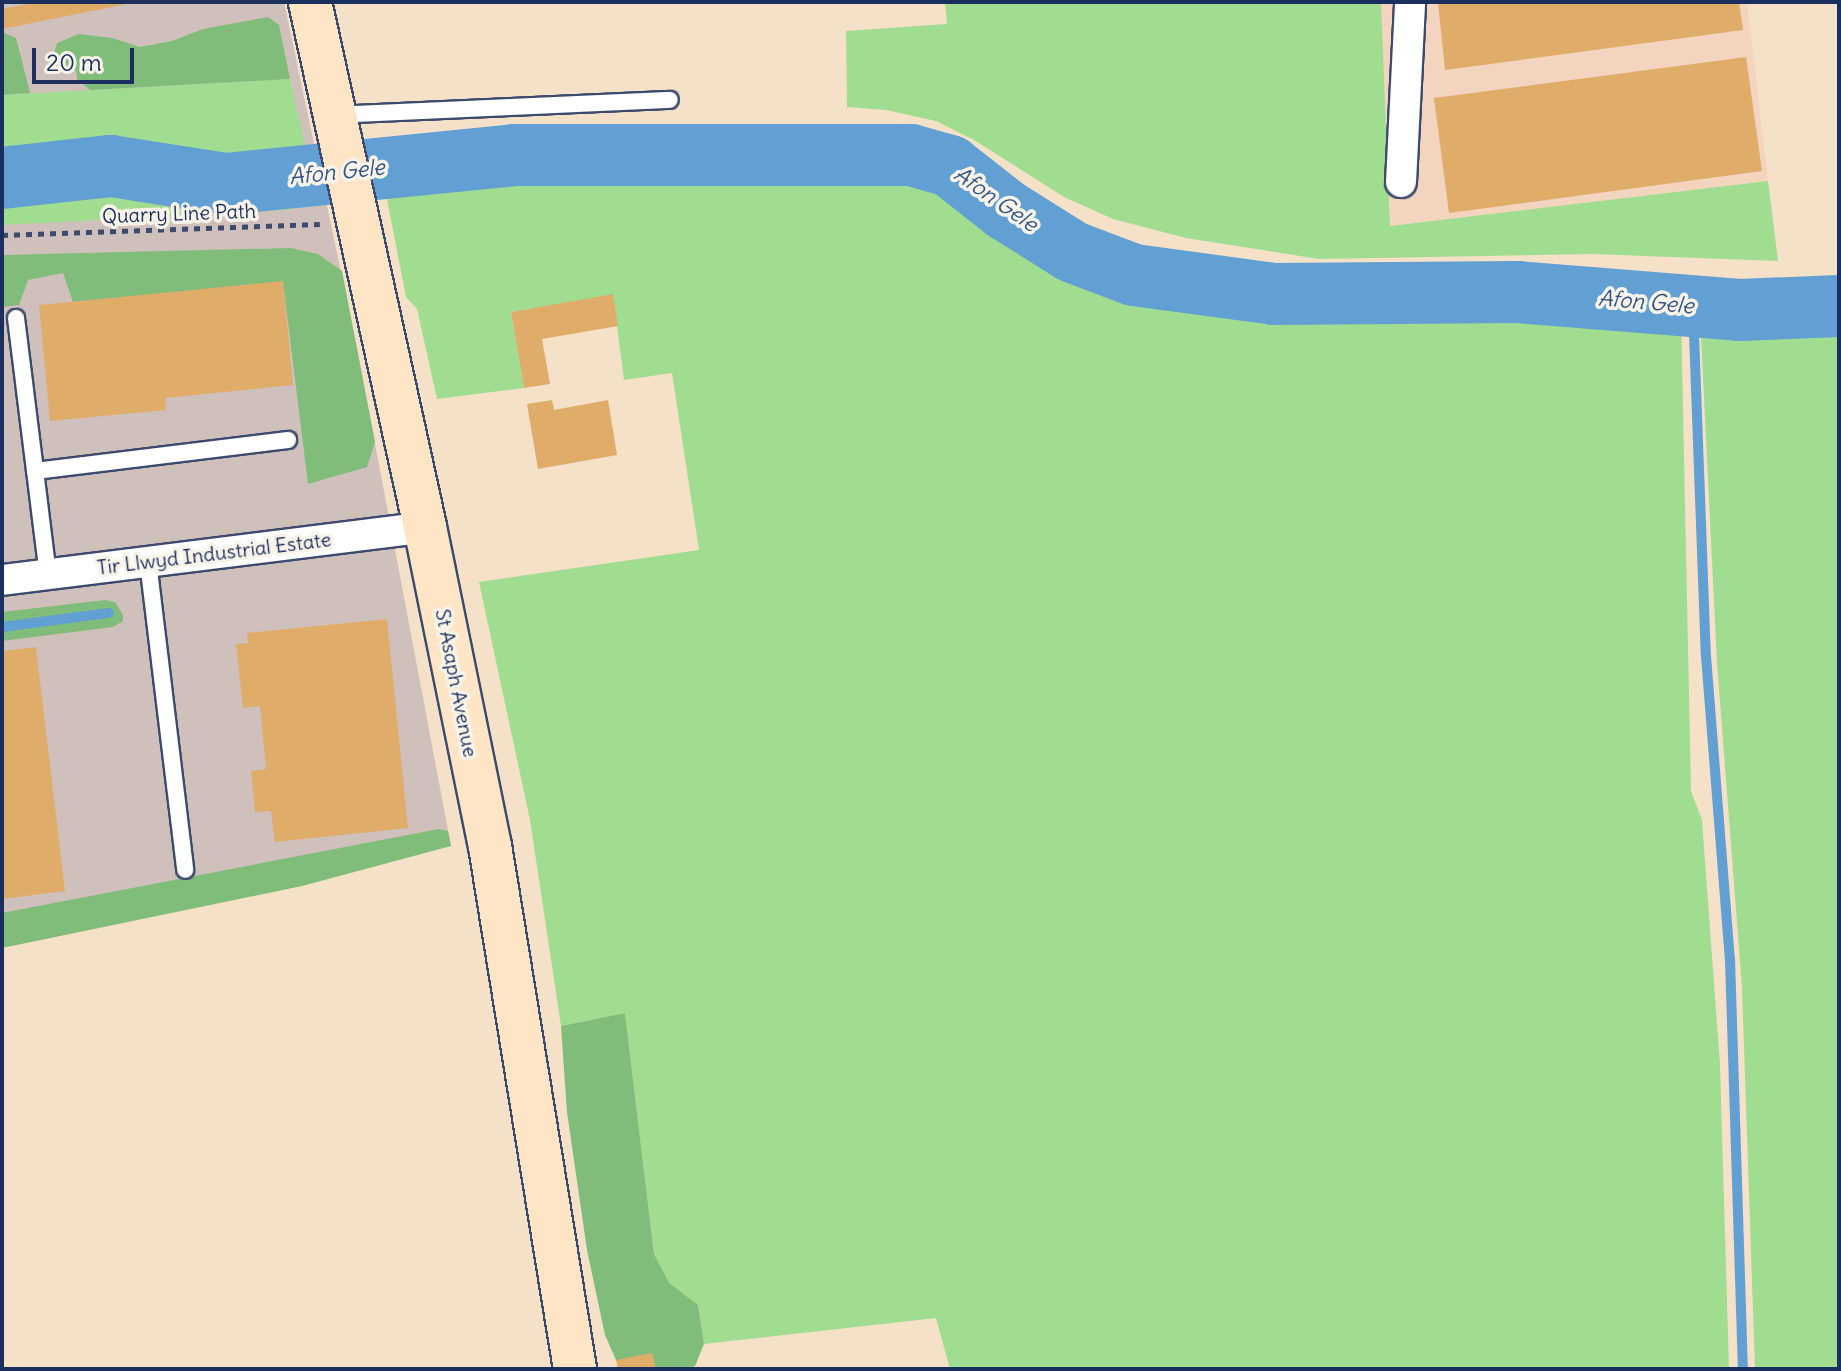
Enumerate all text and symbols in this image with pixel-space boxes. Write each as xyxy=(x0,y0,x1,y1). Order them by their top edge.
scale bar xyxy=(36,32,138,82)
text: 20 m xyxy=(46,47,102,77)
water label: Afon Gele xyxy=(288,154,386,190)
water label: Afon Gele xyxy=(949,161,1043,237)
street label: Quarry Line Path xyxy=(101,198,257,228)
water label: Afon Gele xyxy=(1597,285,1695,319)
street label: Tir Llwyd Industrial Estate xyxy=(95,527,333,579)
street label: St Asaph Avenue xyxy=(431,607,483,759)

